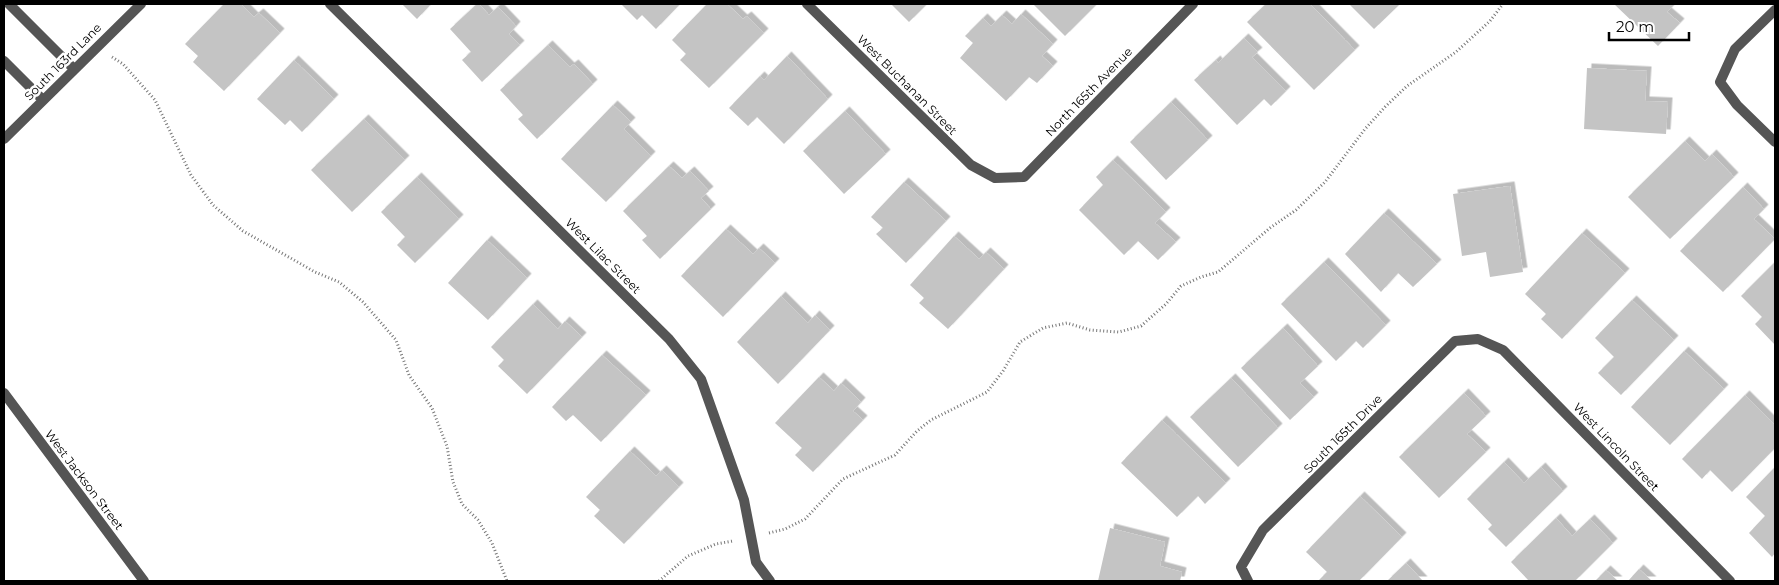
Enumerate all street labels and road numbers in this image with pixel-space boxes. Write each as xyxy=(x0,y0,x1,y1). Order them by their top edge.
street label: South 163rd Lane xyxy=(21,20,104,103)
street label: West Buchanan Street xyxy=(854,31,961,138)
street label: North 165th Avenue xyxy=(1042,44,1135,139)
street label: West Lilac Street xyxy=(562,215,644,297)
street label: South 165th Drive xyxy=(1300,391,1385,476)
street label: West Lincoln Street xyxy=(1570,399,1663,494)
street label: West Jackson Street xyxy=(42,427,127,533)

